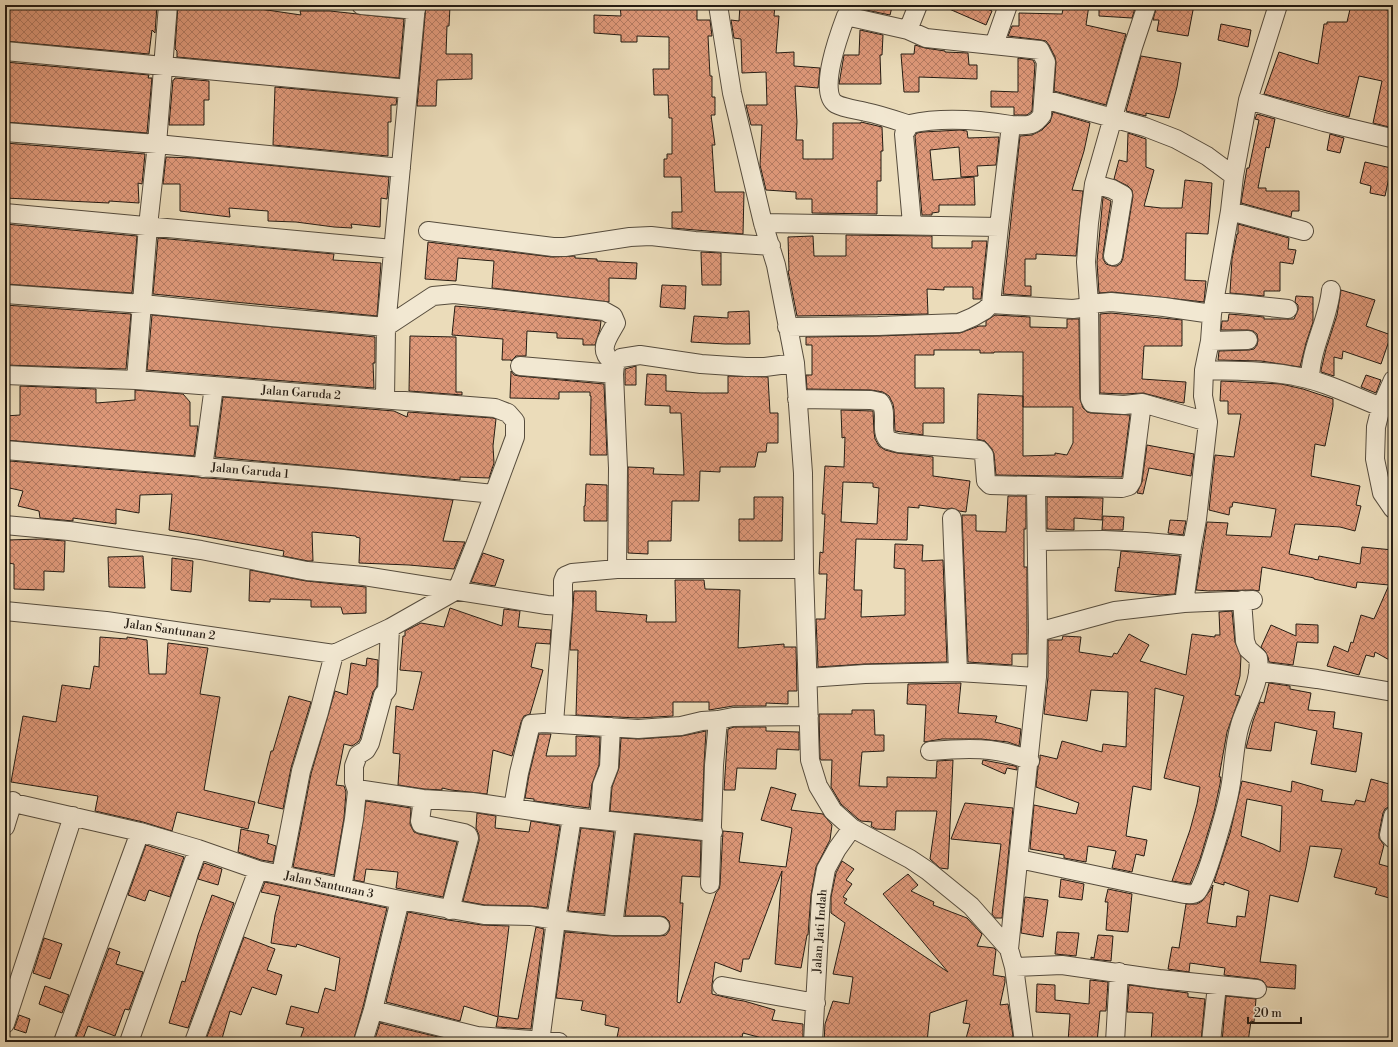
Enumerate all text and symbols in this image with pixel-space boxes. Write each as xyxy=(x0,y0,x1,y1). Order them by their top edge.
street label: Jalan Garuda 2 xyxy=(260,383,342,403)
street label: Jalan Garuda 1 xyxy=(209,460,290,482)
street label: Jalan Santunan 2 xyxy=(123,616,216,644)
street label: Jalan Santunan 3 xyxy=(282,868,375,902)
street label: Jalan Jati Indah xyxy=(810,889,830,974)
scale bar xyxy=(1248,999,1301,1025)
text: 20 m xyxy=(1254,1006,1282,1021)

